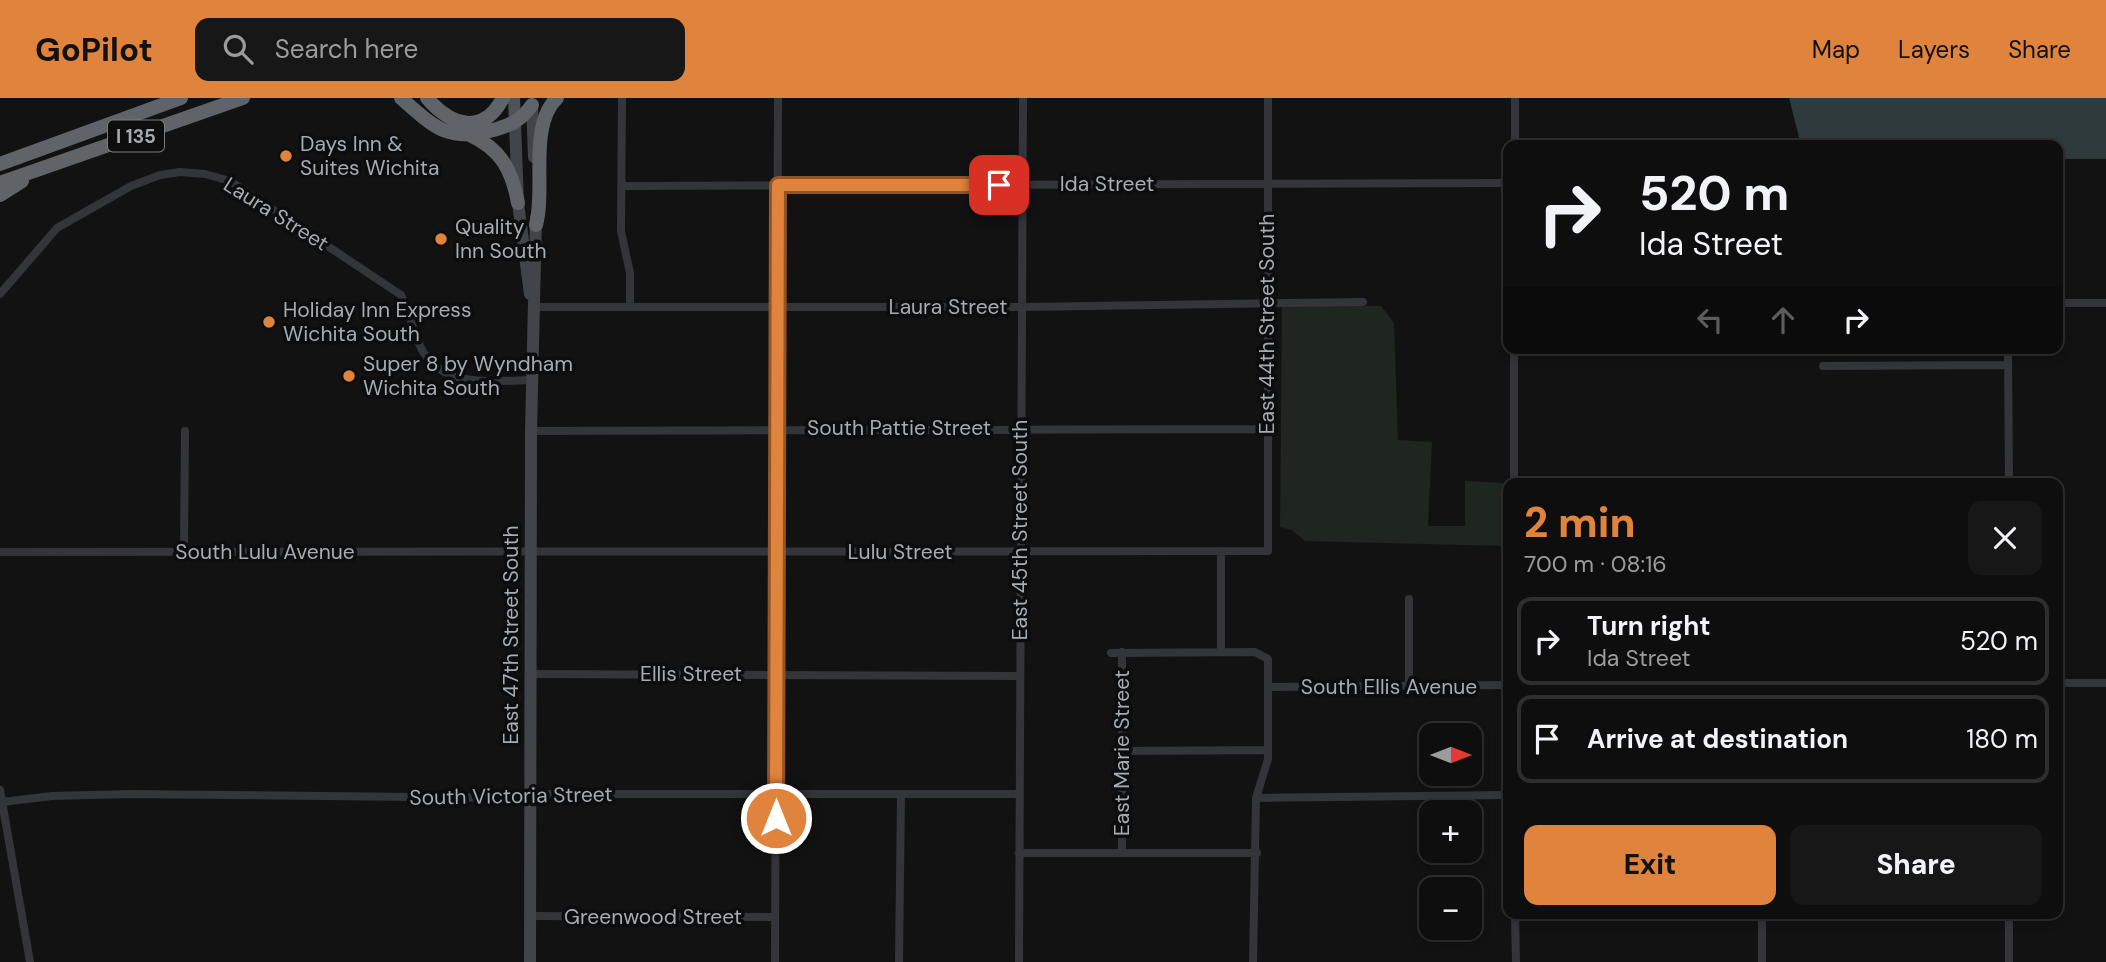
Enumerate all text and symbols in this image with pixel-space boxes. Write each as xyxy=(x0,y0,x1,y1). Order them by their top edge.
search box xyxy=(195,18,685,81)
text: GoPilot xyxy=(35,28,153,71)
icon: search xyxy=(219,30,257,68)
text: Search here xyxy=(275,32,418,66)
text: Map xyxy=(1812,34,1860,65)
text: Layers xyxy=(1898,34,1970,65)
text: Share xyxy=(2008,34,2071,65)
road number: I 135 xyxy=(108,120,164,152)
place label: Days Inn & Suites Wichita xyxy=(300,130,439,182)
marker: Days Inn & Suites Wichita xyxy=(278,148,294,164)
pin xyxy=(969,155,1029,215)
text: 520 m xyxy=(1639,161,1789,225)
icon: arrive xyxy=(980,166,1018,204)
icon: right xyxy=(1524,168,1615,259)
street label: Ida Street xyxy=(1060,170,1154,198)
street label: Laura Street xyxy=(218,171,334,257)
place label: Quality Inn South xyxy=(455,213,547,265)
street label: East 44th Street South xyxy=(1253,214,1281,434)
text: Ida Street xyxy=(1639,223,1783,265)
marker: Quality Inn South xyxy=(433,231,449,247)
street label: Laura Street xyxy=(889,293,1007,321)
place label: Holiday Inn Express Wichita South xyxy=(283,296,471,348)
icon: left xyxy=(1691,301,1729,339)
icon: ahead xyxy=(1764,301,1802,339)
icon: right xyxy=(1837,301,1875,339)
marker: Holiday Inn Express Wichita South xyxy=(261,314,277,330)
place label: Super 8 by Wyndham Wichita South xyxy=(363,350,573,402)
marker: Super 8 by Wyndham Wichita South xyxy=(341,368,357,384)
street label: South Pattie Street xyxy=(807,414,991,442)
street label: East 45th Street South xyxy=(1006,420,1034,640)
text: 2 min xyxy=(1524,495,1635,550)
button: close xyxy=(1968,501,2042,575)
street label: East 47th Street South xyxy=(497,525,525,745)
street label: South Lulu Avenue xyxy=(175,538,355,566)
street label: Lulu Street xyxy=(848,538,952,566)
text: 700 m · 08:16 xyxy=(1524,549,1667,579)
text: Turn right xyxy=(1587,609,1711,643)
icon: right xyxy=(1528,622,1566,660)
text: 520 m xyxy=(1960,624,2038,658)
text: Ida Street xyxy=(1587,643,1691,673)
street label: Ellis Street xyxy=(640,660,742,688)
street label: East Marie Street xyxy=(1108,670,1136,836)
street label: South Ellis Avenue xyxy=(1301,673,1477,701)
icon: arrive xyxy=(1528,720,1566,758)
text: Arrive at destination xyxy=(1587,722,1848,756)
text: 180 m xyxy=(1966,722,2038,756)
north arrow xyxy=(1419,723,1482,786)
map controls xyxy=(1419,723,1482,940)
street label: South Victoria Street xyxy=(409,780,613,812)
position arrow xyxy=(739,781,813,855)
button: + xyxy=(1419,800,1482,863)
button: Exit xyxy=(1524,825,1776,905)
button: Share xyxy=(1790,825,2042,905)
button: − xyxy=(1419,877,1482,940)
street label: Greenwood Street xyxy=(564,903,742,931)

